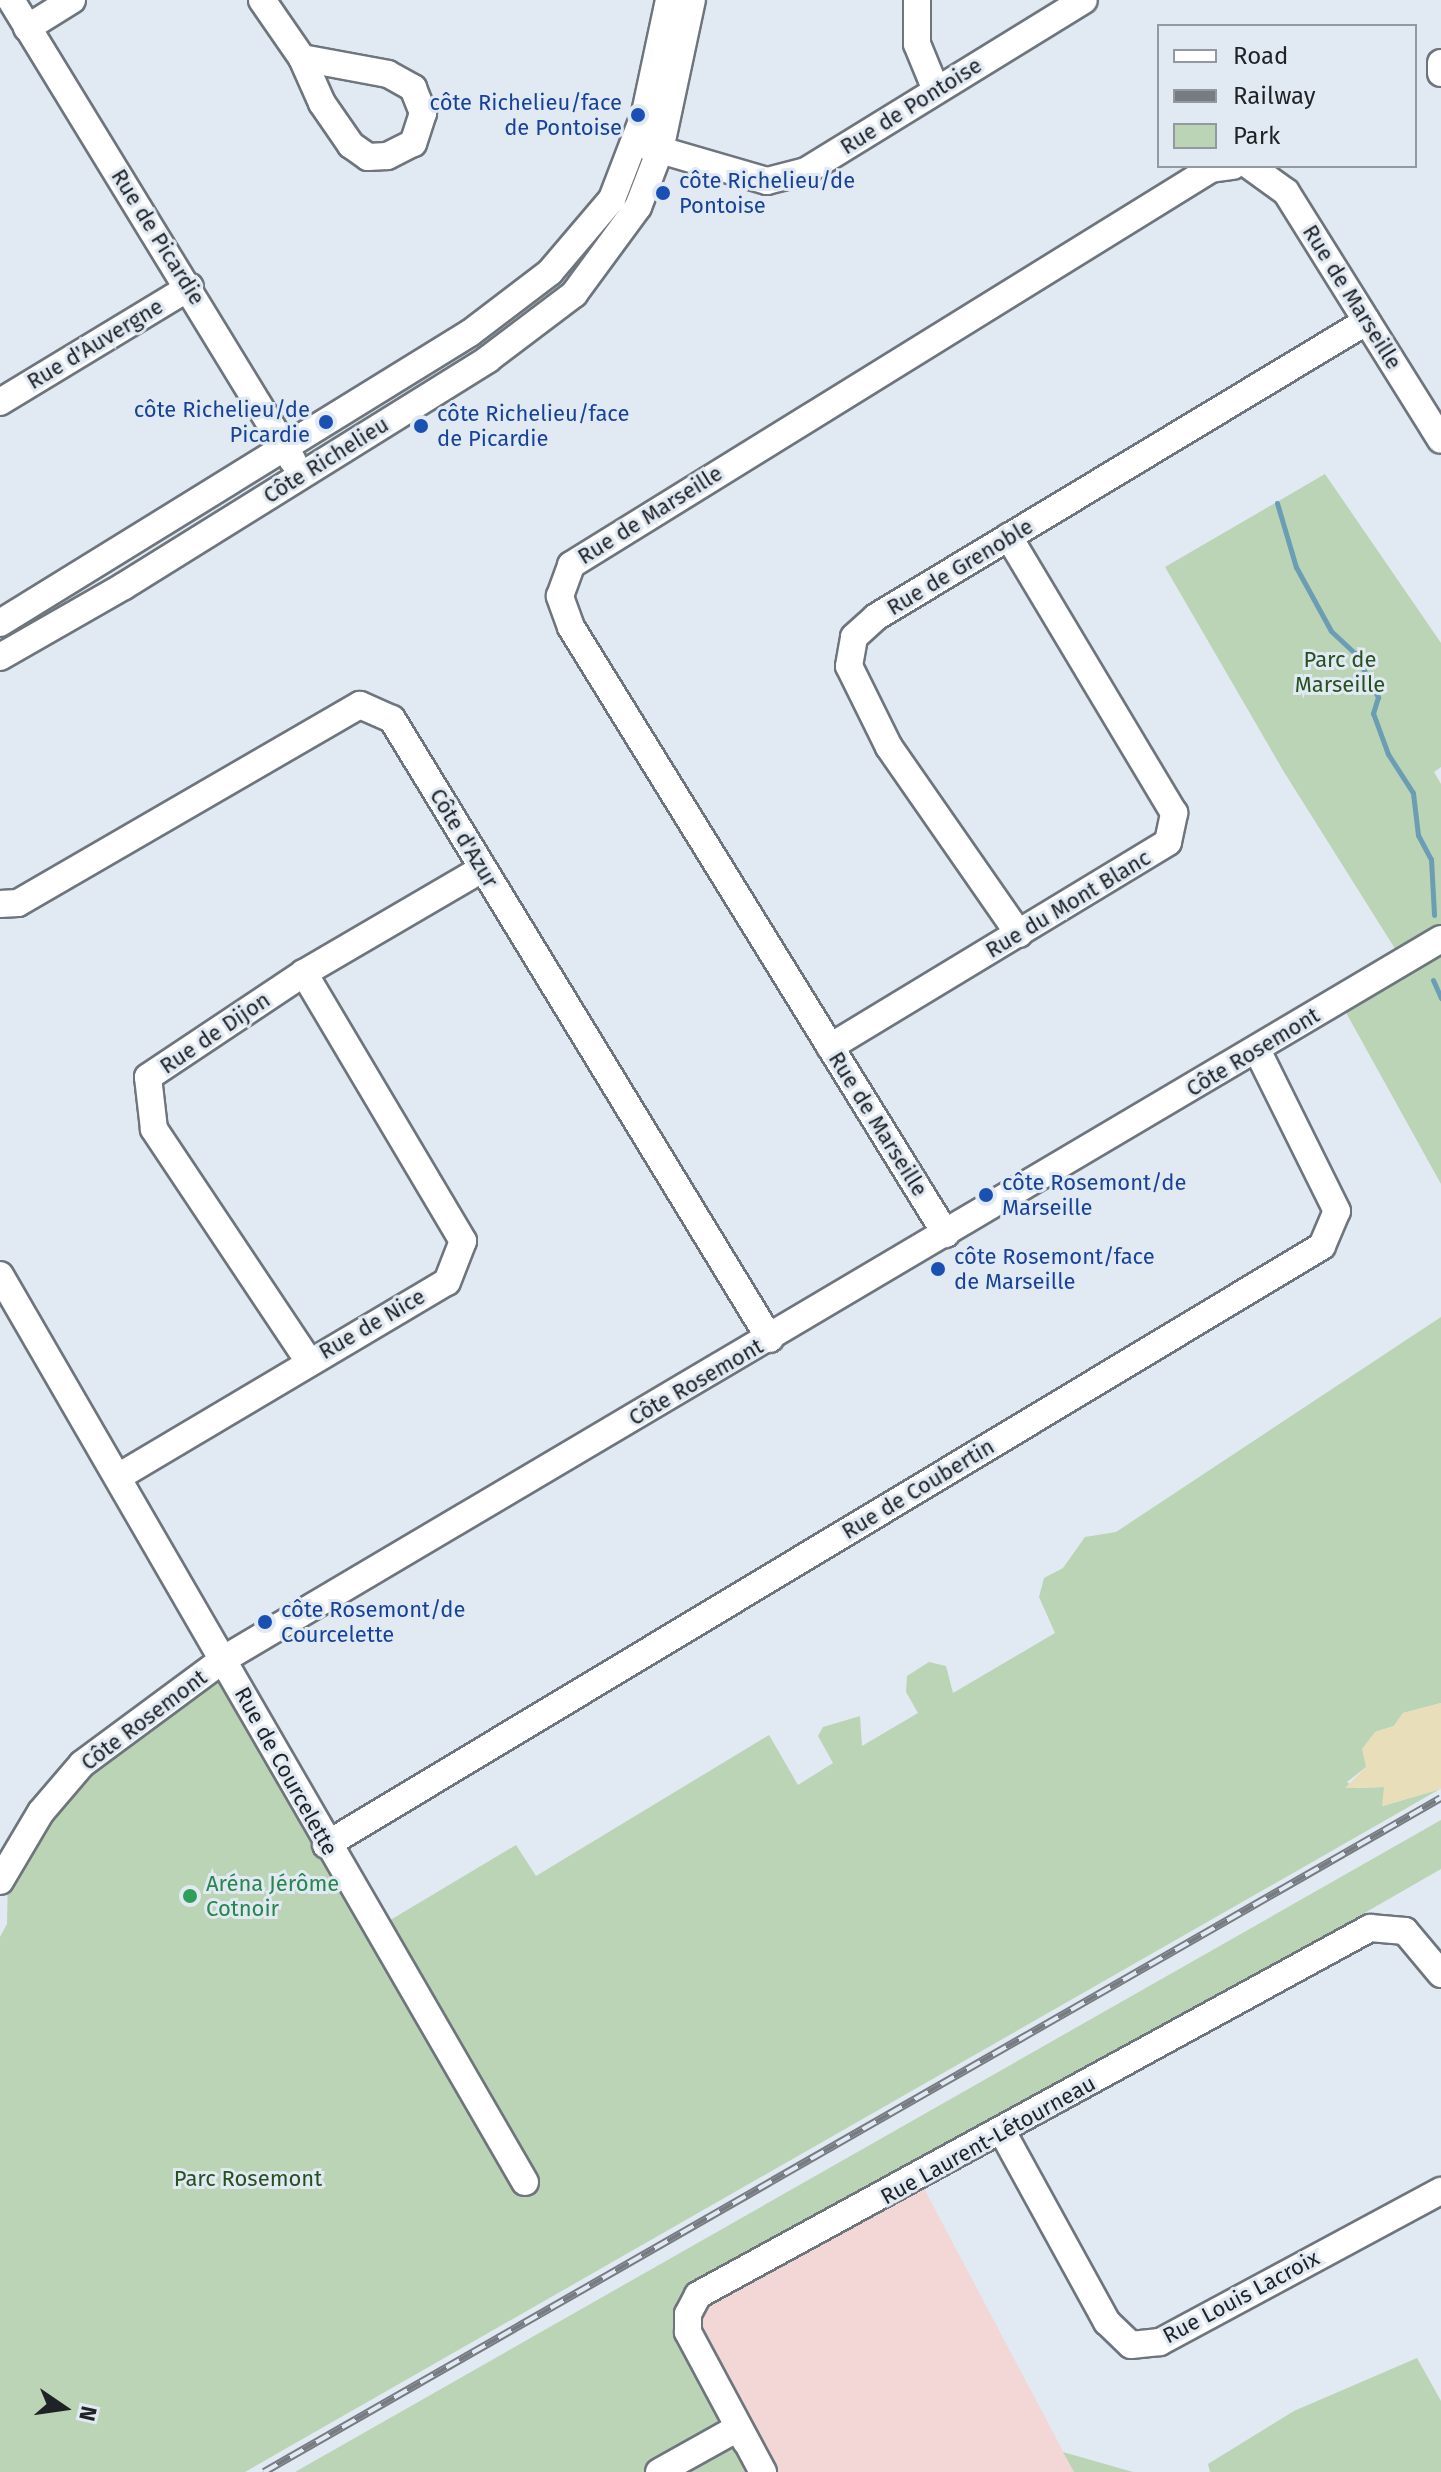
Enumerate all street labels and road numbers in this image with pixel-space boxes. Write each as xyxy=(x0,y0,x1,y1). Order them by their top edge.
street label: Rue de Pontoise xyxy=(835,52,987,160)
street label: Rue de Picardie xyxy=(106,164,210,310)
street label: Rue de Marseille xyxy=(1297,220,1407,374)
street label: Rue d'Auvergne xyxy=(22,293,168,395)
street label: Côte Richelieu xyxy=(259,411,393,509)
street label: Rue de Marseille xyxy=(573,460,727,570)
street label: Rue de Grenoble xyxy=(882,513,1038,621)
street label: Côte d'Azur xyxy=(424,784,504,892)
street label: Rue du Mont Blanc xyxy=(981,844,1155,964)
street label: Rue de Dijon xyxy=(155,986,275,1080)
street label: Côte Rosemont xyxy=(1182,1002,1324,1102)
street label: Rue de Marseille xyxy=(823,1047,933,1201)
street label: Rue de Nice xyxy=(314,1283,430,1365)
street label: Côte Rosemont xyxy=(624,1333,768,1431)
street label: Rue de Coubertin xyxy=(837,1433,999,1545)
street label: Côte Rosemont xyxy=(76,1664,212,1776)
street label: Rue de Courcelette xyxy=(229,1682,343,1860)
street label: Rue Laurent-Létourneau xyxy=(876,2070,1100,2210)
street label: Rue Louis Lacroix xyxy=(1158,2245,1324,2349)

